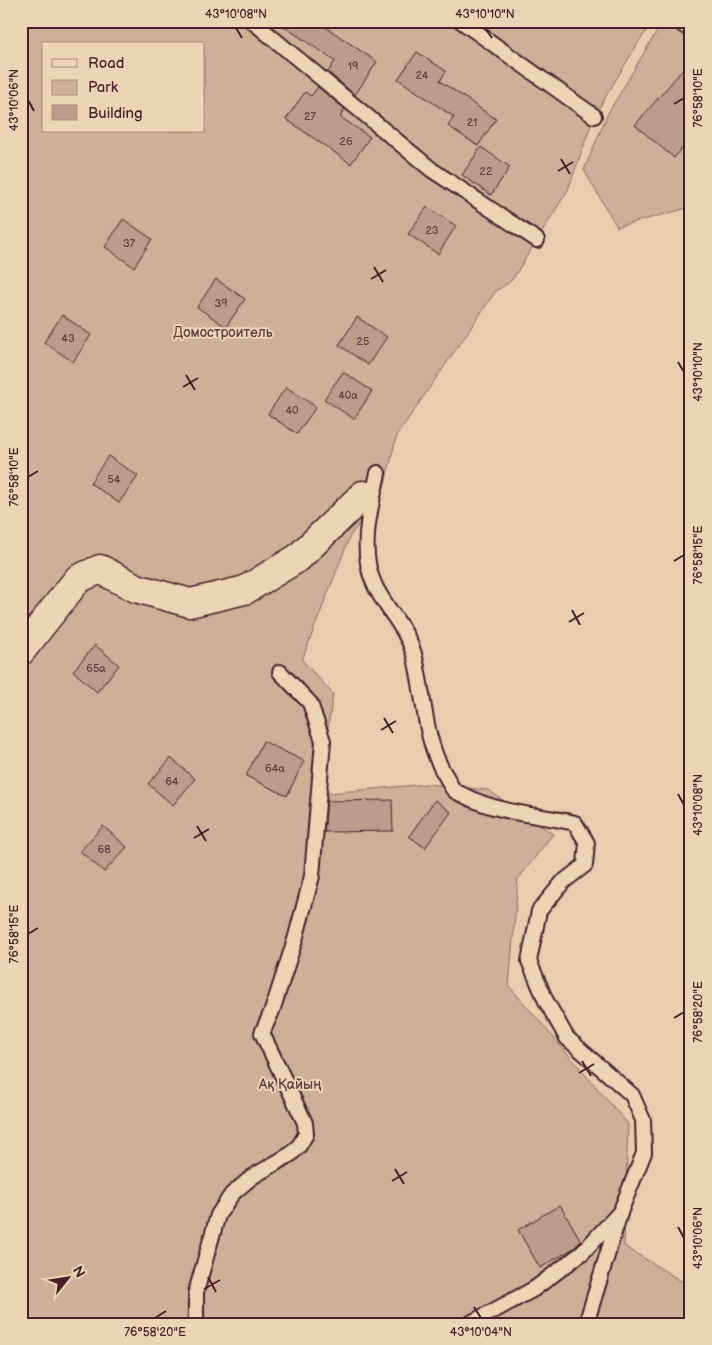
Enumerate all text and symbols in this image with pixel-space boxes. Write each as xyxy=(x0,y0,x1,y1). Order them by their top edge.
text: 43°10'08"N xyxy=(205,7,267,22)
text: 43°10'10"N xyxy=(455,7,515,22)
legend xyxy=(42,42,205,132)
text: Road xyxy=(88,54,124,73)
house number: 19 xyxy=(348,60,358,73)
text: 76°58'10"E xyxy=(691,68,706,128)
text: 43°10'06"N xyxy=(7,69,22,131)
house number: 24 xyxy=(415,69,429,82)
text: Park xyxy=(88,78,119,97)
text: Building xyxy=(88,104,143,123)
house number: 27 xyxy=(304,110,317,123)
house number: 21 xyxy=(467,116,477,129)
house number: 26 xyxy=(339,135,353,148)
house number: 22 xyxy=(480,165,493,178)
house number: 23 xyxy=(425,224,439,237)
house number: 37 xyxy=(123,237,136,250)
house number: 39 xyxy=(214,297,228,310)
park label: Домостроитель xyxy=(173,324,273,341)
house number: 43 xyxy=(61,332,75,345)
house number: 25 xyxy=(357,335,369,348)
text: 43°10'10"N xyxy=(691,342,706,402)
house number: 40а xyxy=(338,389,358,402)
house number: 40 xyxy=(285,404,299,417)
text: 76°58'10"E xyxy=(7,447,22,507)
house number: 54 xyxy=(107,473,121,486)
text: 76°58'15"E xyxy=(691,525,706,584)
house number: 65а xyxy=(86,662,106,675)
house number: 64а xyxy=(265,762,285,775)
text: 43°10'08"N xyxy=(691,774,706,836)
house number: 64 xyxy=(165,775,179,788)
house number: 68 xyxy=(97,843,111,856)
text: 76°58'15"E xyxy=(7,904,22,963)
text: 76°58'20"E xyxy=(691,981,706,1043)
park label: Ақ Қайың xyxy=(258,1076,321,1093)
text: 43°10'06"N xyxy=(691,1207,706,1269)
north arrow xyxy=(42,1252,92,1302)
text: N xyxy=(69,1263,89,1281)
text: 76°58'20"E xyxy=(124,1325,186,1340)
text: 43°10'04"N xyxy=(450,1325,512,1340)

